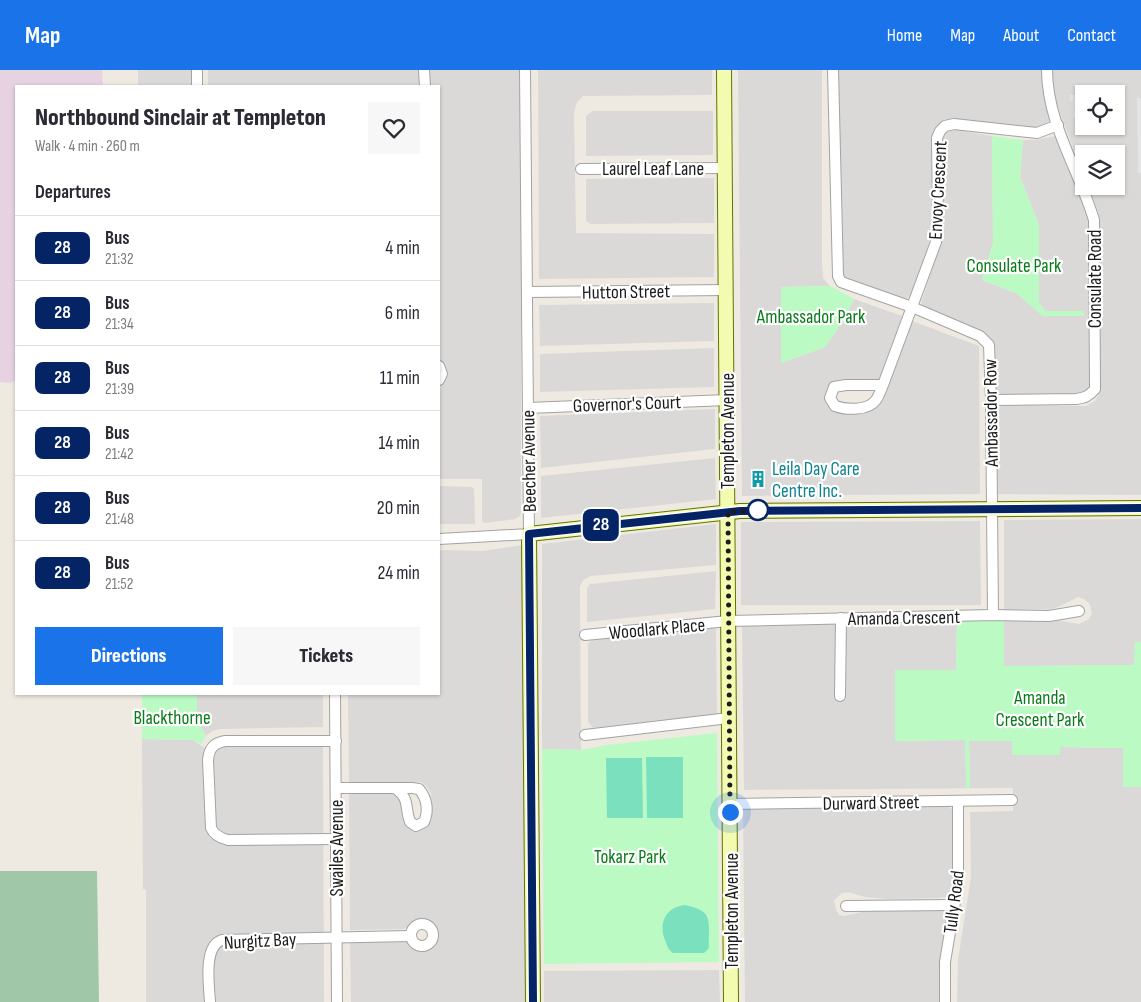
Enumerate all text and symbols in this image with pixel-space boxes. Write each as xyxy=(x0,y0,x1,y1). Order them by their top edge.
text: Map xyxy=(25,21,60,50)
text: Home xyxy=(887,25,922,46)
text: Map xyxy=(950,25,975,46)
text: About xyxy=(1003,25,1039,46)
text: Contact xyxy=(1067,25,1116,46)
map controls xyxy=(1075,85,1125,195)
button: locate xyxy=(1075,85,1125,135)
button: heart xyxy=(368,102,420,154)
text: Northbound Sinclair at Templeton xyxy=(35,103,326,132)
text: Walk · 4 min · 260 m xyxy=(35,137,140,156)
street label: Envoy Crescent xyxy=(924,140,953,240)
button: layers xyxy=(1075,145,1125,195)
street label: Laurel Leaf Lane xyxy=(602,158,704,181)
text: Departures xyxy=(35,181,111,204)
text: Bus xyxy=(105,227,130,250)
street label: Consulate Road xyxy=(1084,230,1107,328)
text: 28 xyxy=(54,237,71,258)
text: 4 min xyxy=(385,237,420,260)
text: 21:32 xyxy=(105,250,134,269)
park label: Consulate Park xyxy=(967,255,1062,278)
street label: Hutton Street xyxy=(582,280,670,305)
text: Bus xyxy=(105,292,130,315)
text: 28 xyxy=(54,302,71,323)
text: 6 min xyxy=(385,302,420,325)
park label: Ambassador Park xyxy=(756,306,866,329)
text: 21:34 xyxy=(105,315,134,334)
text: Bus xyxy=(105,357,130,380)
street label: Ambassador Row xyxy=(979,359,1004,468)
text: 28 xyxy=(54,367,71,388)
text: 11 min xyxy=(380,367,420,390)
street label: Templeton Avenue xyxy=(717,373,740,489)
text: 21:39 xyxy=(105,380,134,399)
street label: Governor's Court xyxy=(573,391,682,418)
street label: Beecher Avenue xyxy=(517,410,542,512)
text: Bus xyxy=(105,422,130,445)
text: 28 xyxy=(54,432,71,453)
text: 14 min xyxy=(379,432,420,455)
text: 21:42 xyxy=(105,445,134,464)
place label: Leila Day Care Centre Inc. xyxy=(772,458,860,503)
building icon: Leila Day Care Centre Inc. xyxy=(748,469,768,489)
text: Bus xyxy=(105,487,130,510)
text: 28 xyxy=(54,497,71,518)
text: 20 min xyxy=(377,497,420,520)
unlabelled marker xyxy=(747,499,769,521)
line badge: 28 xyxy=(578,509,624,541)
text: 21:48 xyxy=(105,510,134,529)
text: 28 xyxy=(593,514,609,535)
text: Bus xyxy=(105,552,130,575)
text: 28 xyxy=(54,562,71,583)
text: 24 min xyxy=(377,562,420,585)
text: 21:52 xyxy=(105,575,133,594)
street label: Amanda Crescent xyxy=(847,606,961,631)
street label: Woodlark Place xyxy=(608,614,706,645)
button: Directions xyxy=(35,627,223,685)
button: Tickets xyxy=(233,627,420,685)
park label: Amanda Crescent Park xyxy=(996,687,1085,732)
park label: Blackthorne xyxy=(133,707,211,730)
street label: Durward Street xyxy=(822,791,920,816)
street label: Swailes Avenue xyxy=(326,800,349,896)
your location xyxy=(718,800,743,825)
park label: Tokarz Park xyxy=(594,846,667,869)
street label: Templeton Avenue xyxy=(721,853,744,969)
street label: Tully Road xyxy=(939,869,970,935)
street label: Nurgitz Bay xyxy=(223,928,298,955)

